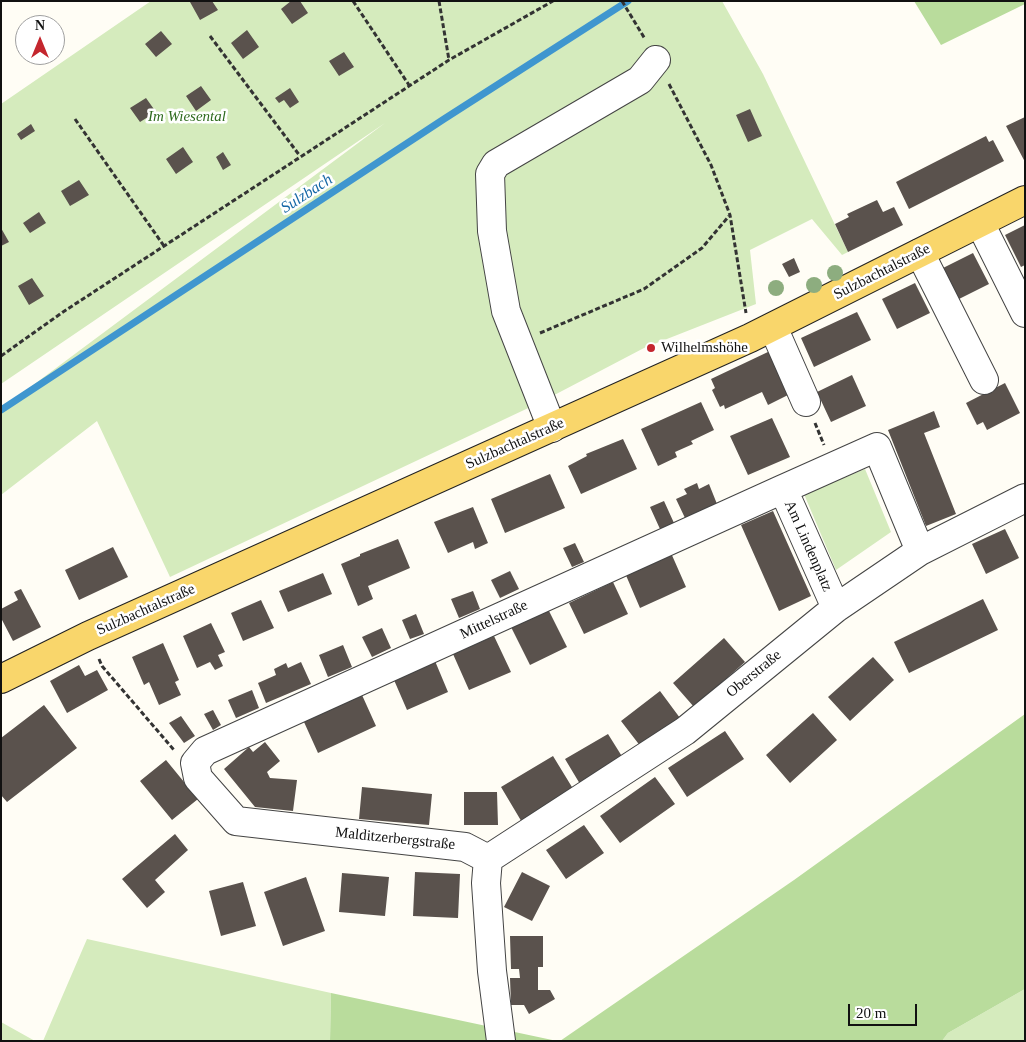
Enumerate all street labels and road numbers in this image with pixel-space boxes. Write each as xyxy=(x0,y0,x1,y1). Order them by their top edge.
street label: Sulzbachtalstraße xyxy=(831,240,933,304)
street label: Sulzbachtalstraße xyxy=(463,414,567,474)
street label: Am Lindenplatz xyxy=(780,498,836,594)
street label: Sulzbachtalstraße xyxy=(94,580,198,640)
street label: Mittelstraße xyxy=(457,597,531,643)
street label: Oberstraße xyxy=(723,646,785,702)
street label: Malditzerbergstraße xyxy=(334,824,456,854)

